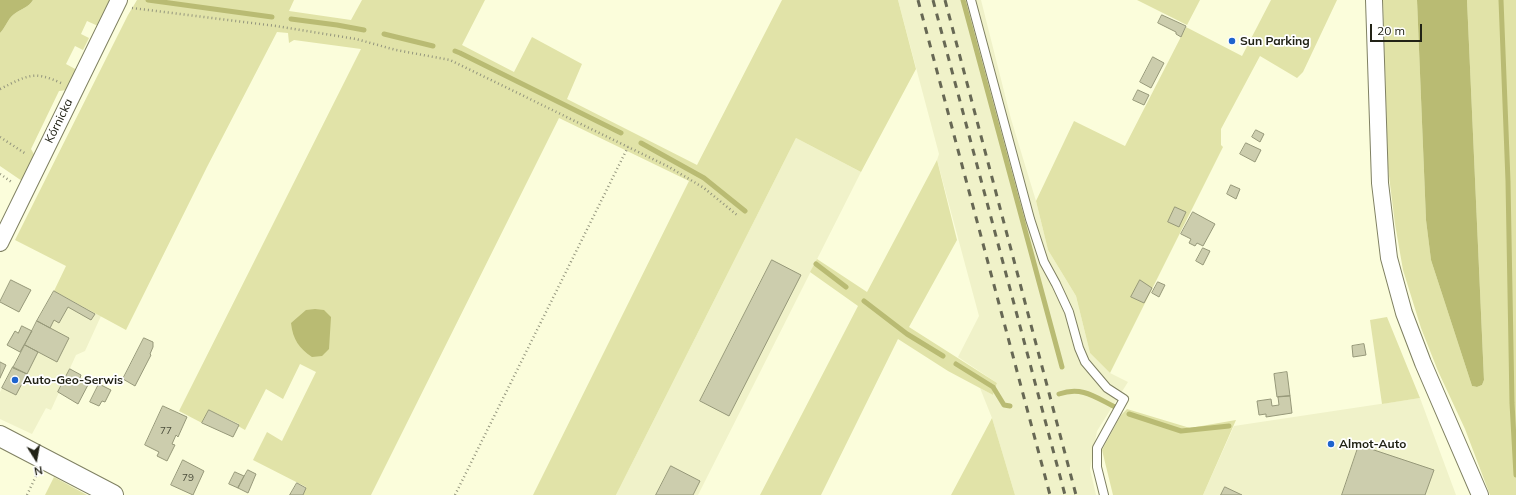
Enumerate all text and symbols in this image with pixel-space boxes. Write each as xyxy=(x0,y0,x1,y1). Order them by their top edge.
scale bar xyxy=(1372,16,1424,42)
text: 20 m xyxy=(1377,23,1405,38)
place label: Sun Parking xyxy=(1240,34,1310,48)
marker: Sun Parking xyxy=(1227,36,1237,46)
street label: Kórnicka xyxy=(42,96,76,146)
place label: Auto-Geo-Serwis xyxy=(23,373,123,387)
marker: Auto-Geo-Serwis xyxy=(10,375,20,385)
house number: 77 xyxy=(160,425,172,437)
place label: Almot-Auto xyxy=(1339,437,1406,451)
north arrow xyxy=(16,439,56,479)
marker: Almot-Auto xyxy=(1326,439,1336,449)
text: N xyxy=(33,463,44,478)
house number: 79 xyxy=(182,472,194,484)

